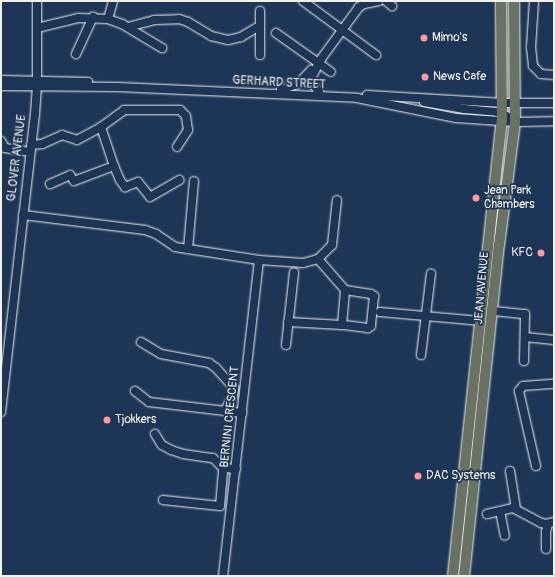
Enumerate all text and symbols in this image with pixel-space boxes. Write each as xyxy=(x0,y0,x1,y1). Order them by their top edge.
place label: Mimo's xyxy=(432,31,467,45)
marker: Mimo's xyxy=(419,33,429,43)
place label: News Cafe xyxy=(433,70,486,84)
marker: News Cafe xyxy=(420,72,430,82)
street label: GERHARD STREET xyxy=(232,73,326,93)
street label: GLOVER AVENUE xyxy=(5,114,29,202)
place label: Jean Park Chambers xyxy=(484,184,535,212)
marker: Jean Park Chambers xyxy=(471,193,481,203)
place label: KFC xyxy=(511,246,533,260)
marker: KFC xyxy=(536,248,546,258)
street label: JEAN AVENUE xyxy=(472,251,492,325)
street label: BERNINI CRESCENT xyxy=(218,366,242,468)
place label: Tjokkers xyxy=(115,413,156,427)
marker: Tjokkers xyxy=(102,415,112,425)
place label: DAC Systems xyxy=(426,469,495,483)
marker: DAC Systems xyxy=(413,471,423,481)

